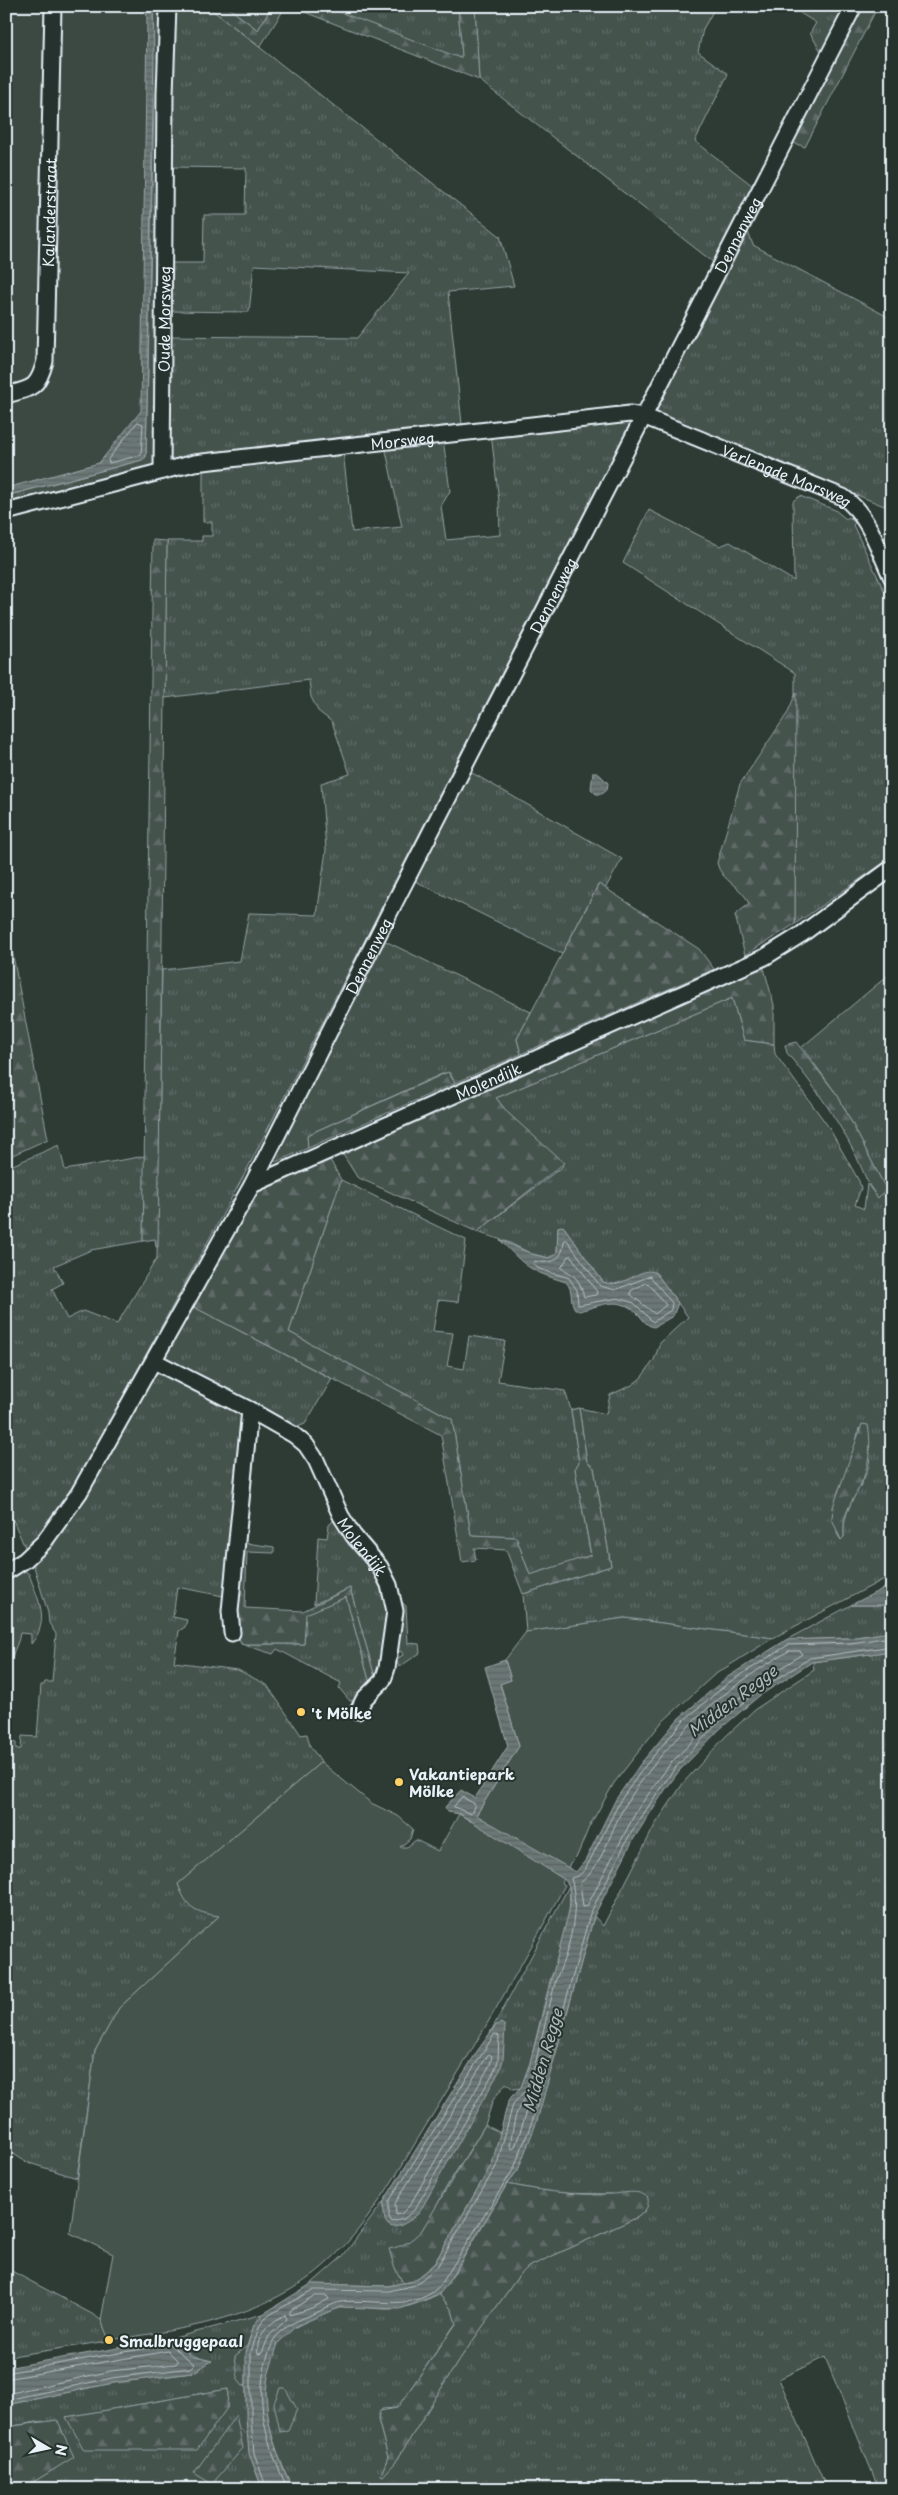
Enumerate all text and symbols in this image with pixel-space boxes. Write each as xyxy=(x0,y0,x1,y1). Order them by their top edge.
street label: Kalanderstraat xyxy=(36,158,61,267)
street label: Dennenweg xyxy=(708,192,766,277)
street label: Oude Morsweg xyxy=(151,266,175,372)
street label: Morsweg xyxy=(369,425,436,455)
street label: Verlengde Morsweg xyxy=(719,438,858,512)
street label: Dennenweg xyxy=(523,553,581,637)
street label: Dennenweg xyxy=(339,913,397,998)
street label: Molendijk xyxy=(451,1056,524,1105)
street label: Molendijk xyxy=(333,1512,394,1580)
water label: Midden Regge xyxy=(682,1658,783,1742)
place label: 't Mölke xyxy=(311,1701,372,1724)
marker: 't Mölke xyxy=(295,1706,307,1718)
place label: Vakantiepark Mölke xyxy=(409,1762,515,1802)
marker: Vakantiepark Mölke xyxy=(393,1776,405,1788)
water label: Midden Regge xyxy=(516,2004,569,2114)
place label: Smalbruggepaal xyxy=(119,2329,243,2352)
marker: Smalbruggepaal xyxy=(103,2334,115,2346)
north arrow xyxy=(22,2422,72,2472)
text: N xyxy=(50,2443,73,2457)

